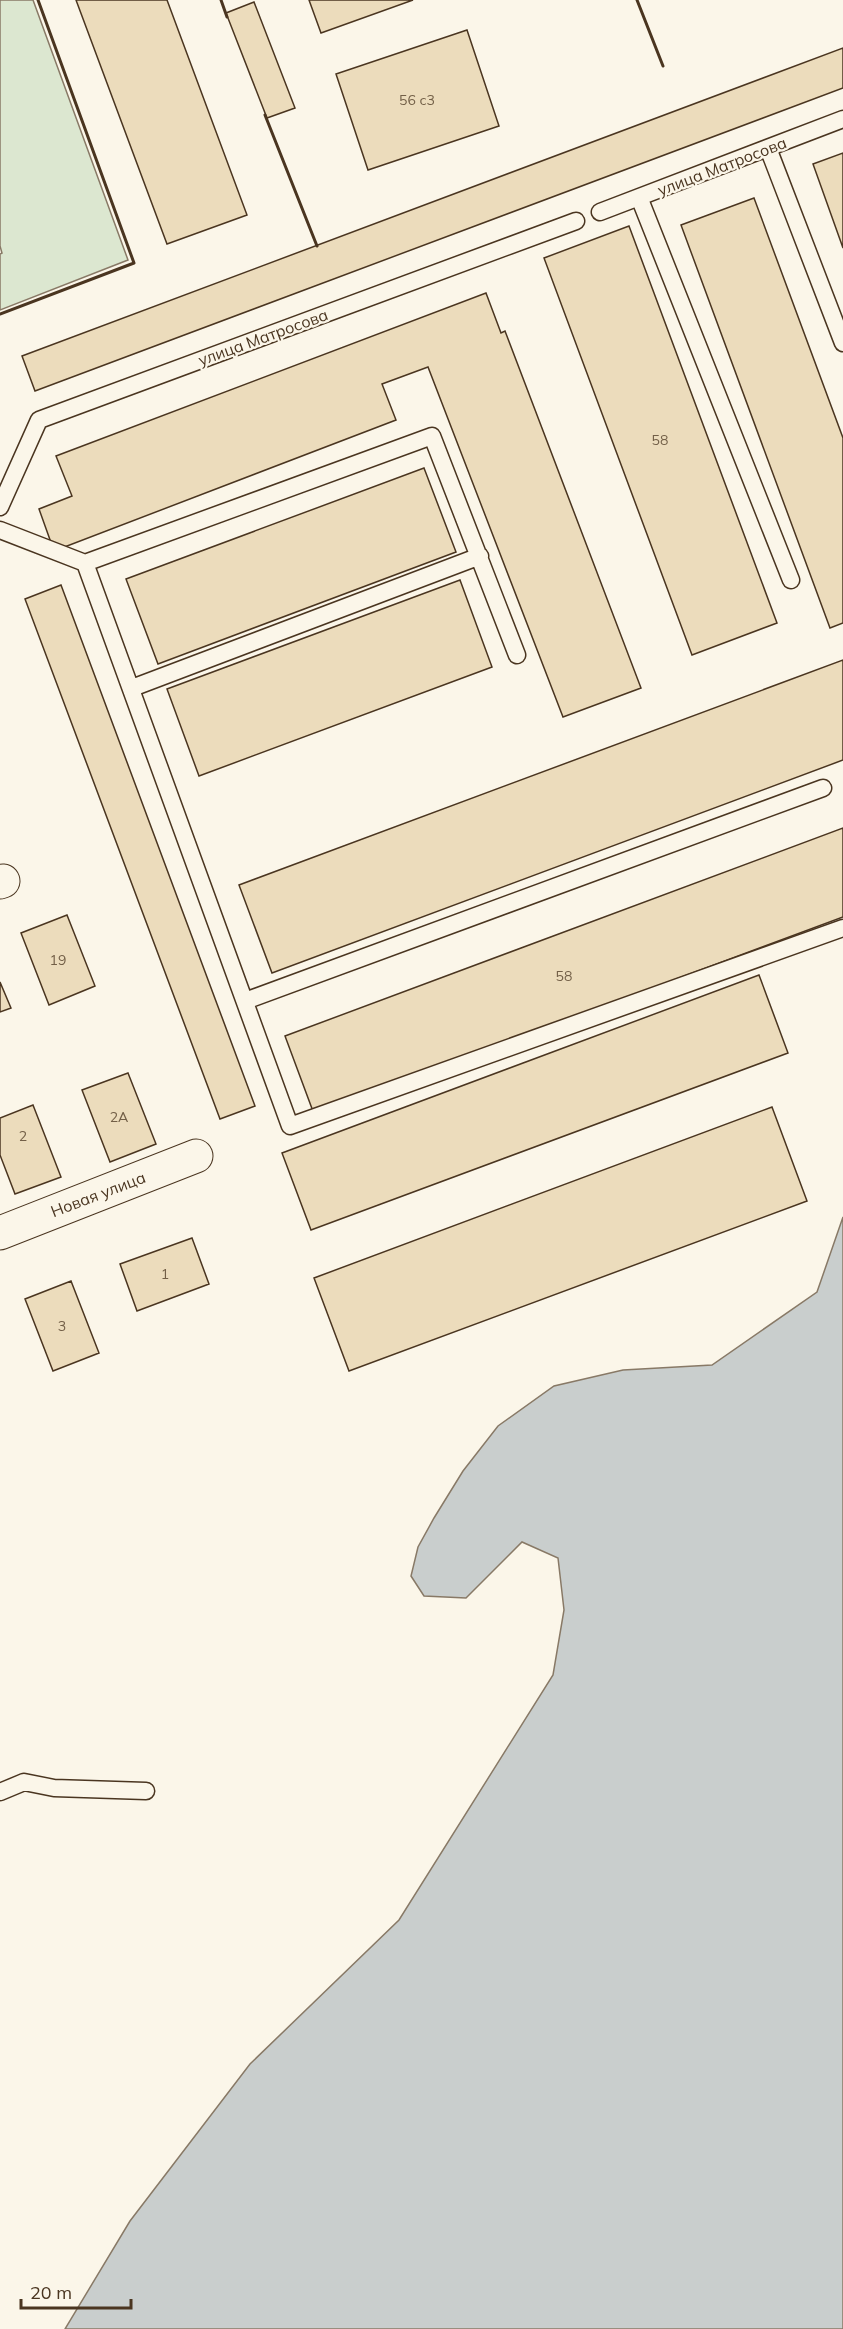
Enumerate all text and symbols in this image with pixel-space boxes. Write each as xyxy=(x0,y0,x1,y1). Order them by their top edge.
house number: 56 с3 xyxy=(399,91,435,109)
street label: улица Матросова xyxy=(655,132,789,200)
street label: улица Матросова xyxy=(195,304,331,370)
house number: 58 xyxy=(652,431,668,449)
house number: 19 xyxy=(50,951,66,969)
house number: 58 xyxy=(556,967,572,985)
house number: 2А xyxy=(110,1108,129,1126)
house number: 2 xyxy=(19,1127,27,1145)
street label: Новая улица xyxy=(48,1167,148,1221)
house number: 1 xyxy=(161,1265,169,1283)
house number: 3 xyxy=(58,1317,66,1335)
scale bar xyxy=(21,2272,130,2310)
text: 20 m xyxy=(30,2281,72,2304)

